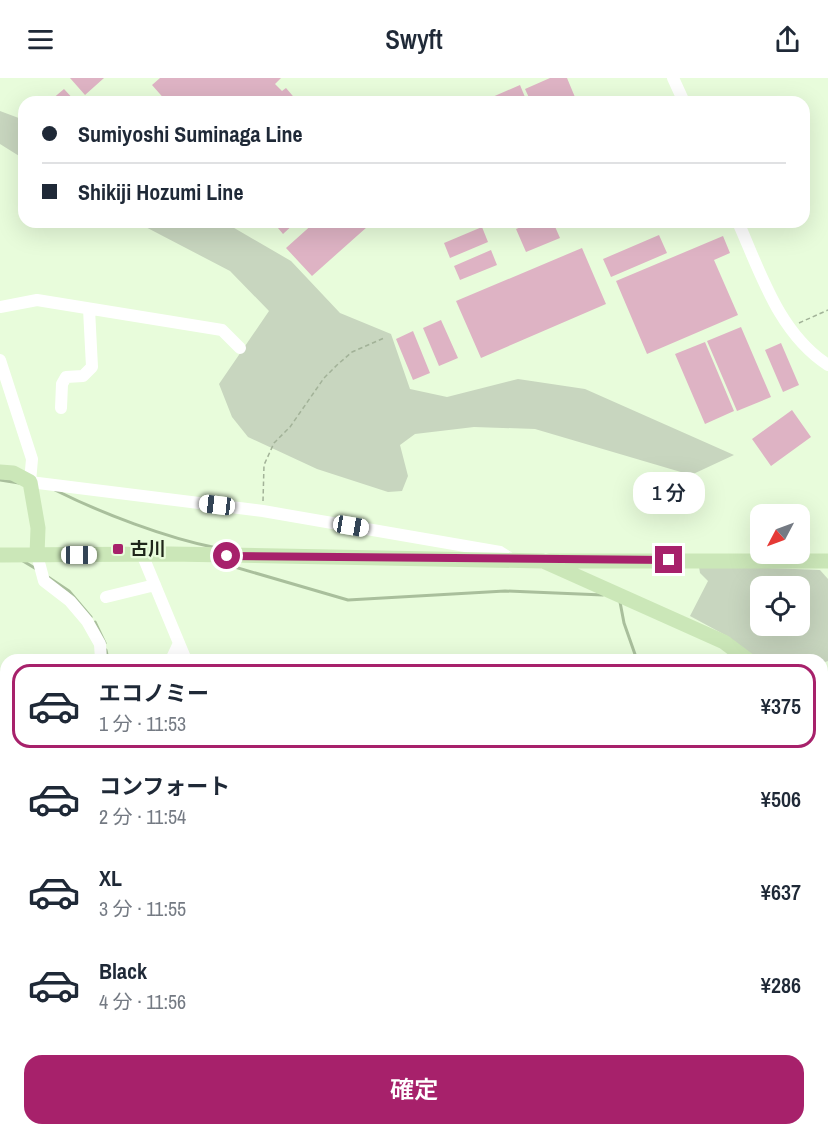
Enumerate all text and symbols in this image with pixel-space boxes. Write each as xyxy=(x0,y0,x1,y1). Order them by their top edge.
text: Swyft xyxy=(385,21,443,57)
icon: menu xyxy=(24,23,57,56)
icon: share xyxy=(771,23,804,56)
text: Sumiyoshi Suminaga Line xyxy=(78,119,303,149)
text: Shikiji Hozumi Line xyxy=(78,177,243,207)
callout: 1 分 xyxy=(633,473,705,515)
text: 1 分 xyxy=(652,479,686,506)
car xyxy=(198,494,236,516)
north arrow xyxy=(750,504,810,564)
map controls xyxy=(750,504,810,636)
car xyxy=(332,514,370,538)
place label: 古川 xyxy=(130,536,166,561)
marker: 古川 xyxy=(111,542,125,556)
route start xyxy=(213,542,240,569)
car xyxy=(61,546,97,564)
route end xyxy=(655,546,682,573)
button: locate xyxy=(750,576,810,636)
text: エコノミー xyxy=(99,678,209,708)
icon: car xyxy=(27,679,81,733)
text: ¥375 xyxy=(761,691,801,721)
text: 1 分 · 11:53 xyxy=(99,710,186,737)
text: コンフォート xyxy=(99,771,230,801)
icon: car xyxy=(27,772,81,826)
text: ¥506 xyxy=(761,784,801,814)
text: 2 分 · 11:54 xyxy=(99,803,186,830)
text: XL xyxy=(99,863,122,893)
icon: car xyxy=(27,865,81,919)
text: ¥637 xyxy=(761,877,801,907)
text: 3 分 · 11:55 xyxy=(99,895,186,922)
text: Black xyxy=(99,956,147,986)
icon: car xyxy=(27,958,81,1012)
text: ¥286 xyxy=(761,970,801,1000)
text: 4 分 · 11:56 xyxy=(99,988,186,1015)
button: 確定 xyxy=(24,1055,804,1124)

